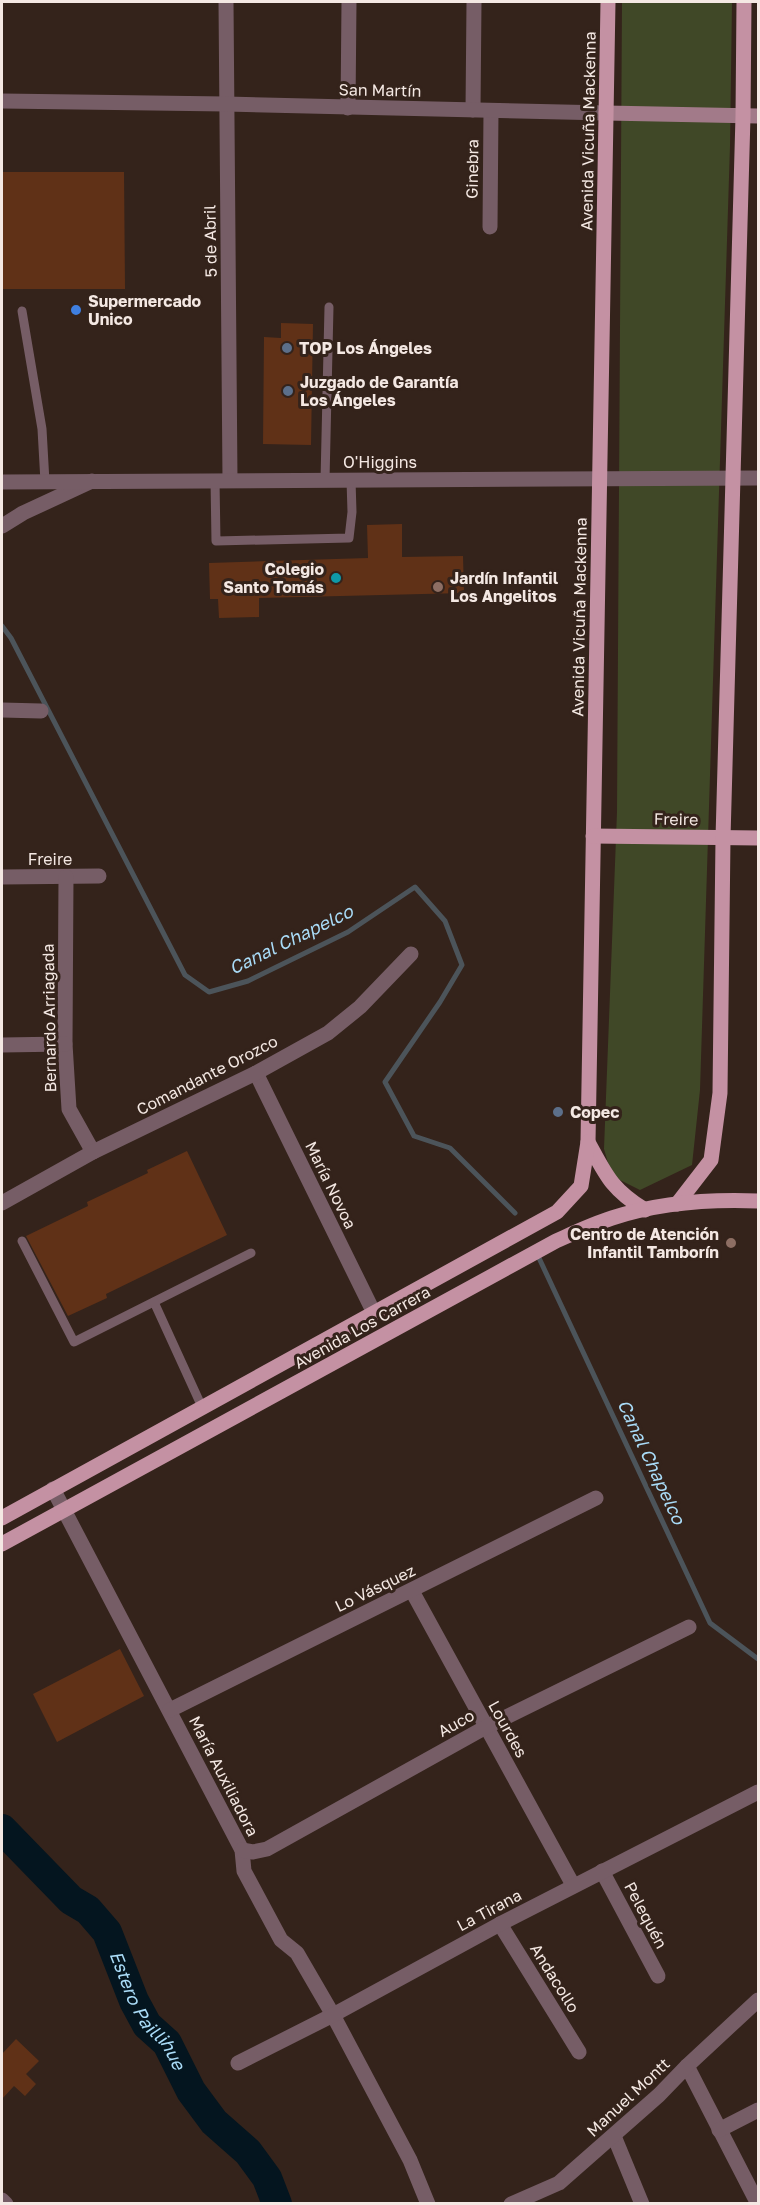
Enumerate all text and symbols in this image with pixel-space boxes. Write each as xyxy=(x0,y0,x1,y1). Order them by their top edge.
street label: Avenida Vicuña Mackenna xyxy=(576,31,600,231)
street label: San Martín xyxy=(338,79,422,101)
street label: Ginebra xyxy=(461,139,483,199)
street label: 5 de Abril xyxy=(199,205,221,277)
place label: Supermercado Unico xyxy=(88,291,202,329)
marker: Supermercado Unico xyxy=(69,303,83,317)
place label: TOP Los Ángeles xyxy=(299,338,432,358)
marker: TOP Los Ángeles xyxy=(280,341,294,355)
place label: Juzgado de Garantía Los Ángeles xyxy=(300,372,459,410)
marker: Juzgado de Garantía Los Ángeles xyxy=(281,384,295,398)
street label: O'Higgins xyxy=(343,452,417,472)
street label: Avenida Vicuña Mackenna xyxy=(567,517,591,717)
place label: Colegio Santo Tomás xyxy=(223,559,324,597)
place label: Jardín Infantil Los Angelitos xyxy=(450,568,559,606)
marker: Colegio Santo Tomás xyxy=(329,571,343,585)
marker: Jardín Infantil Los Angelitos xyxy=(431,580,445,594)
street label: Freire xyxy=(654,809,698,829)
street label: Freire xyxy=(28,849,72,869)
water label: Canal Chapelco xyxy=(225,899,357,979)
street label: Bernardo Arriagada xyxy=(38,943,60,1093)
street label: Comandante Orozco xyxy=(133,1031,281,1119)
place label: Copec xyxy=(570,1102,619,1122)
marker: Copec xyxy=(551,1105,565,1119)
street label: María Novoa xyxy=(301,1138,361,1232)
place label: Centro de Atención Infantil Tamborín xyxy=(570,1224,719,1262)
marker: Centro de Atención Infantil Tamborín xyxy=(724,1236,738,1250)
street label: Avenida Los Carrera xyxy=(291,1281,433,1373)
water label: Canal Chapelco xyxy=(613,1396,691,1529)
street label: Lo Vásquez xyxy=(332,1560,418,1616)
street label: Lourdes xyxy=(484,1697,532,1761)
street label: Auco xyxy=(434,1705,478,1741)
street label: María Auxiliadora xyxy=(185,1712,263,1840)
street label: Pelequén xyxy=(620,1878,672,1952)
street label: La Tirana xyxy=(453,1885,525,1935)
street label: Andacollo xyxy=(526,1940,584,2016)
water label: Estero Paillihue xyxy=(105,1947,191,2075)
street label: Manuel Montt xyxy=(582,2053,674,2141)

